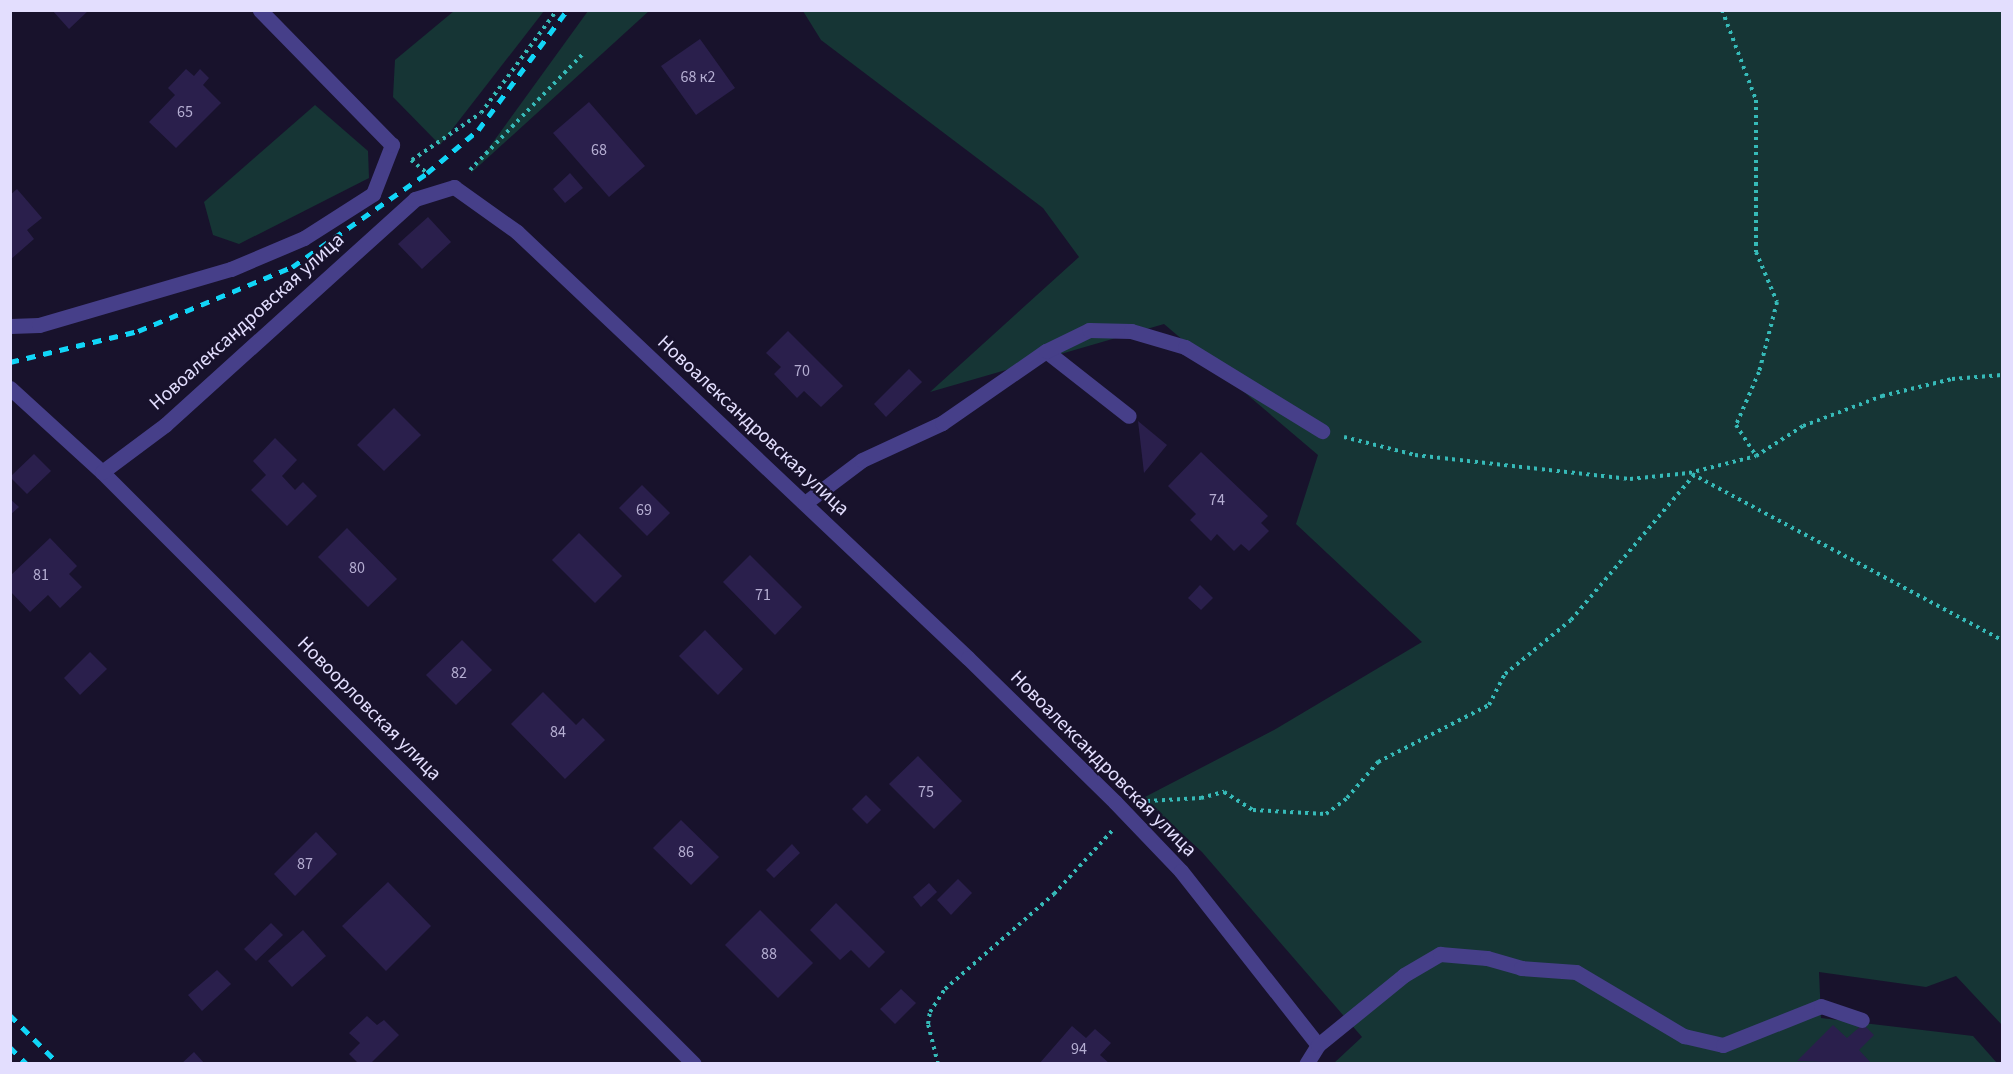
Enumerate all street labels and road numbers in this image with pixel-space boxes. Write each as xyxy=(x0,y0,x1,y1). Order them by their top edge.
street label: Новоалександровская улица xyxy=(145,228,349,416)
street label: Новоалександровская улица xyxy=(652,331,854,521)
street label: Новоорловская улица xyxy=(292,632,446,786)
street label: Новоалександровская улица xyxy=(1005,666,1201,862)

